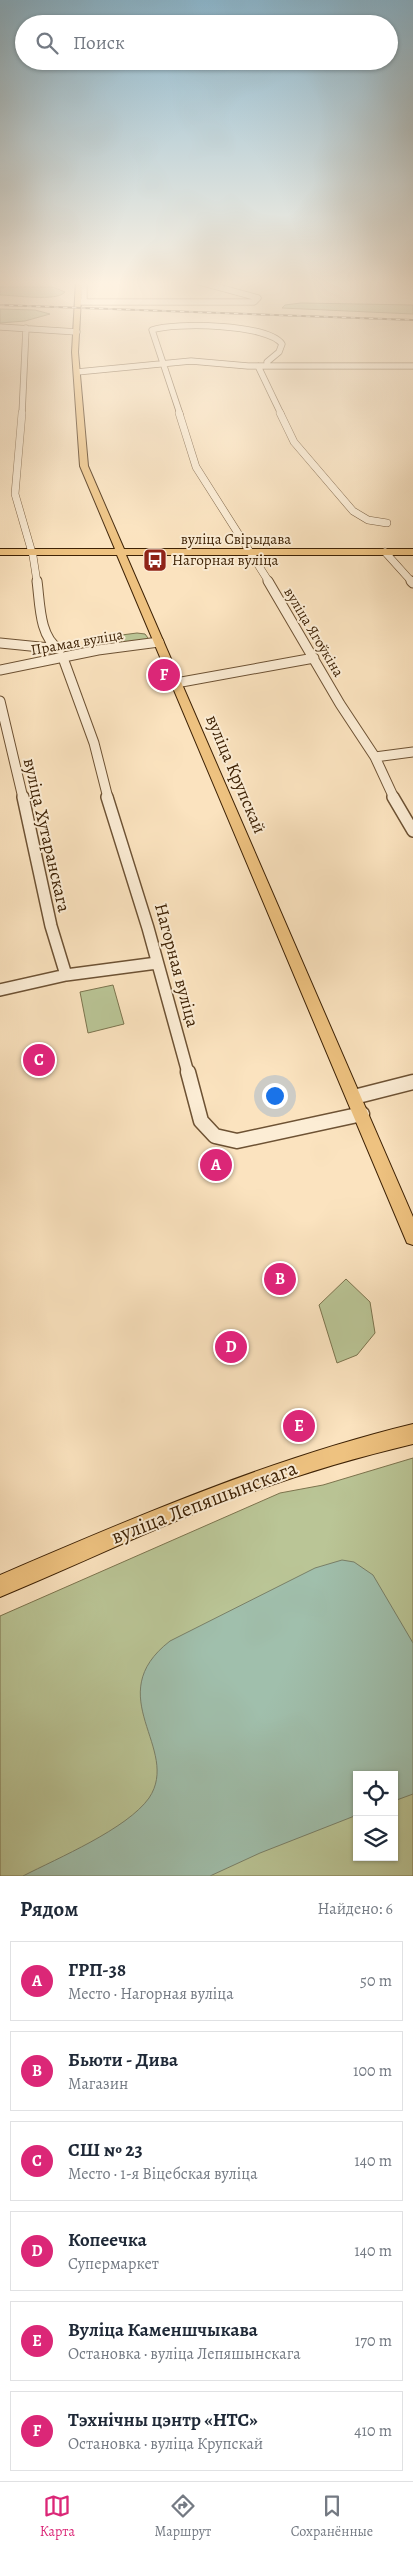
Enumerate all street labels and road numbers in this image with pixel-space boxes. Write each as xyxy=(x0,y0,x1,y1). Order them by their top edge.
street label: вуліца Свірыдава xyxy=(181,529,291,549)
street label: вуліца Ягоўкіна xyxy=(279,584,349,680)
street label: Прамая вуліца xyxy=(29,624,125,660)
street label: вуліца Крупскай xyxy=(200,711,272,837)
street label: вуліца Хутаранскага xyxy=(18,756,77,915)
street label: Нагорная вуліца xyxy=(149,900,205,1030)
street label: вуліца Лепяшынскага xyxy=(107,1453,301,1550)

